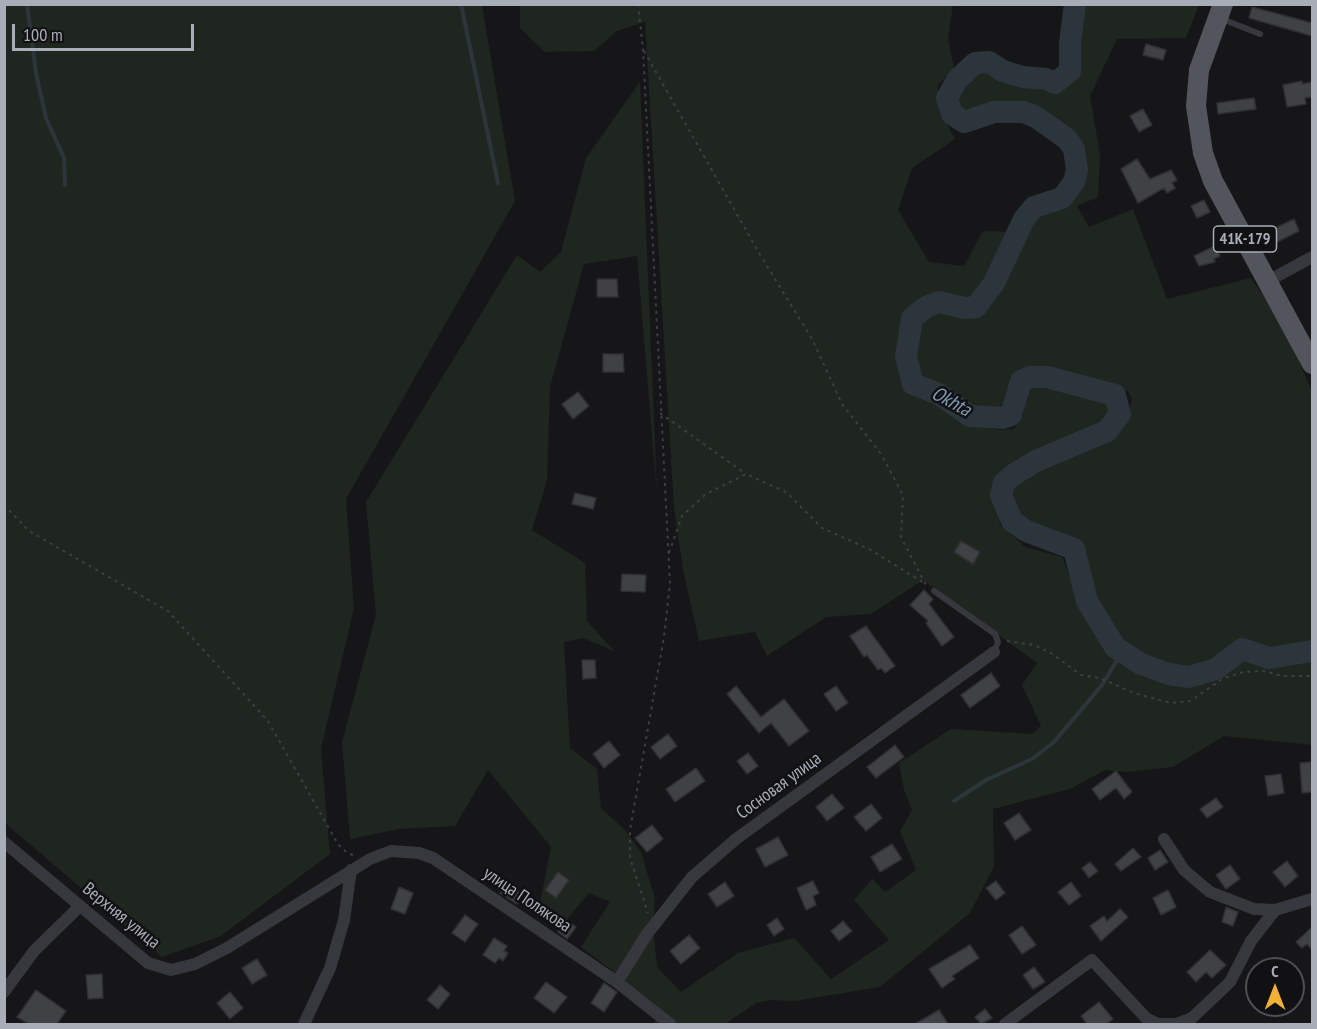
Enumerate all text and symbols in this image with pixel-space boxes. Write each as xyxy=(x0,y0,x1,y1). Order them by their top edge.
scale bar xyxy=(15,12,196,50)
text: 100 m xyxy=(23,23,63,46)
road number: 41К-179 xyxy=(1214,226,1276,252)
water label: Okhta xyxy=(927,382,975,422)
street label: Сосновая улица xyxy=(732,748,826,824)
street label: улица Полякова xyxy=(479,863,575,937)
street label: Верхняя улица xyxy=(78,878,164,954)
north arrow xyxy=(1245,957,1305,1017)
text: С xyxy=(1271,961,1279,981)

